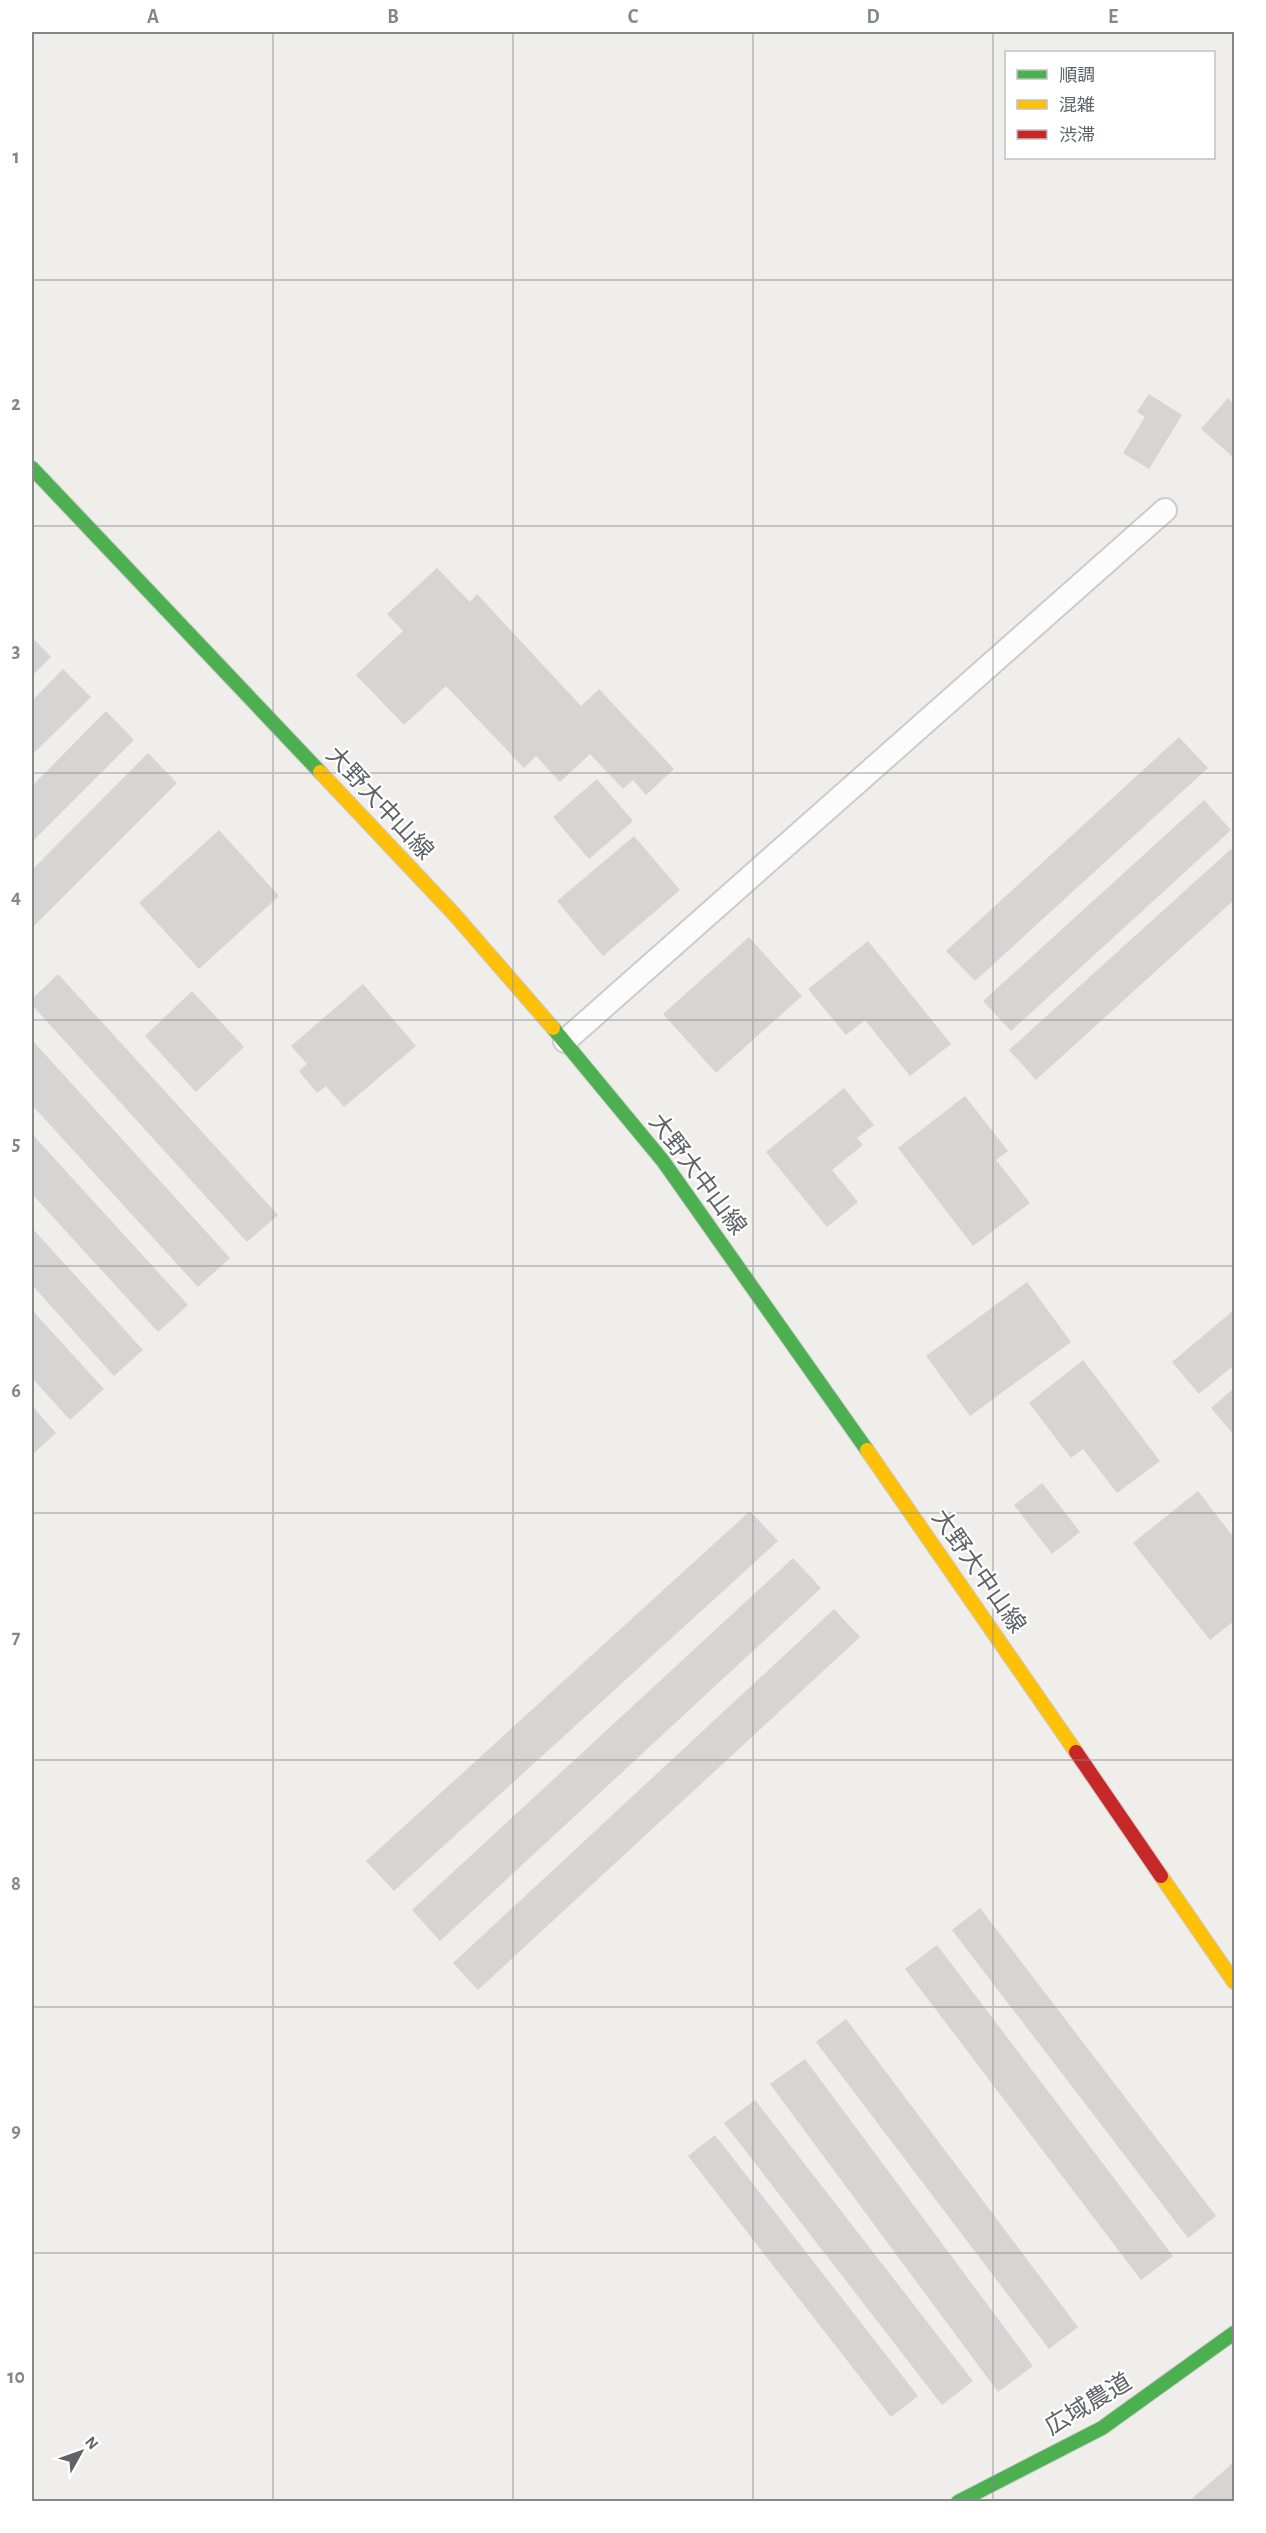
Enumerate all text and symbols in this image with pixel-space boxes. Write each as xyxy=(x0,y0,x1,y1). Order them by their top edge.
text: A xyxy=(147,7,159,27)
text: B xyxy=(387,7,399,27)
text: C xyxy=(628,7,639,27)
text: D xyxy=(866,7,880,27)
text: E xyxy=(1108,7,1118,27)
legend xyxy=(1005,51,1215,159)
text: 順調 xyxy=(1059,67,1095,85)
text: 混雑 xyxy=(1059,95,1095,115)
text: 渋滞 xyxy=(1059,126,1095,145)
text: 1 xyxy=(12,147,20,167)
text: 2 xyxy=(11,394,21,414)
text: 3 xyxy=(12,641,20,661)
street label: 大野大中山線 xyxy=(321,741,439,865)
text: 4 xyxy=(11,887,21,907)
street label: 大野大中山線 xyxy=(644,1109,752,1239)
text: 5 xyxy=(12,1134,20,1154)
text: 6 xyxy=(11,1381,21,1401)
street label: 大野大中山線 xyxy=(927,1505,1031,1637)
text: 7 xyxy=(12,1627,21,1647)
text: 8 xyxy=(11,1874,21,1894)
text: 9 xyxy=(11,2121,21,2141)
text: 10 xyxy=(7,2367,25,2387)
street label: 広域農道 xyxy=(1040,2368,1136,2440)
north arrow xyxy=(51,2422,111,2482)
text: N xyxy=(82,2434,101,2452)

